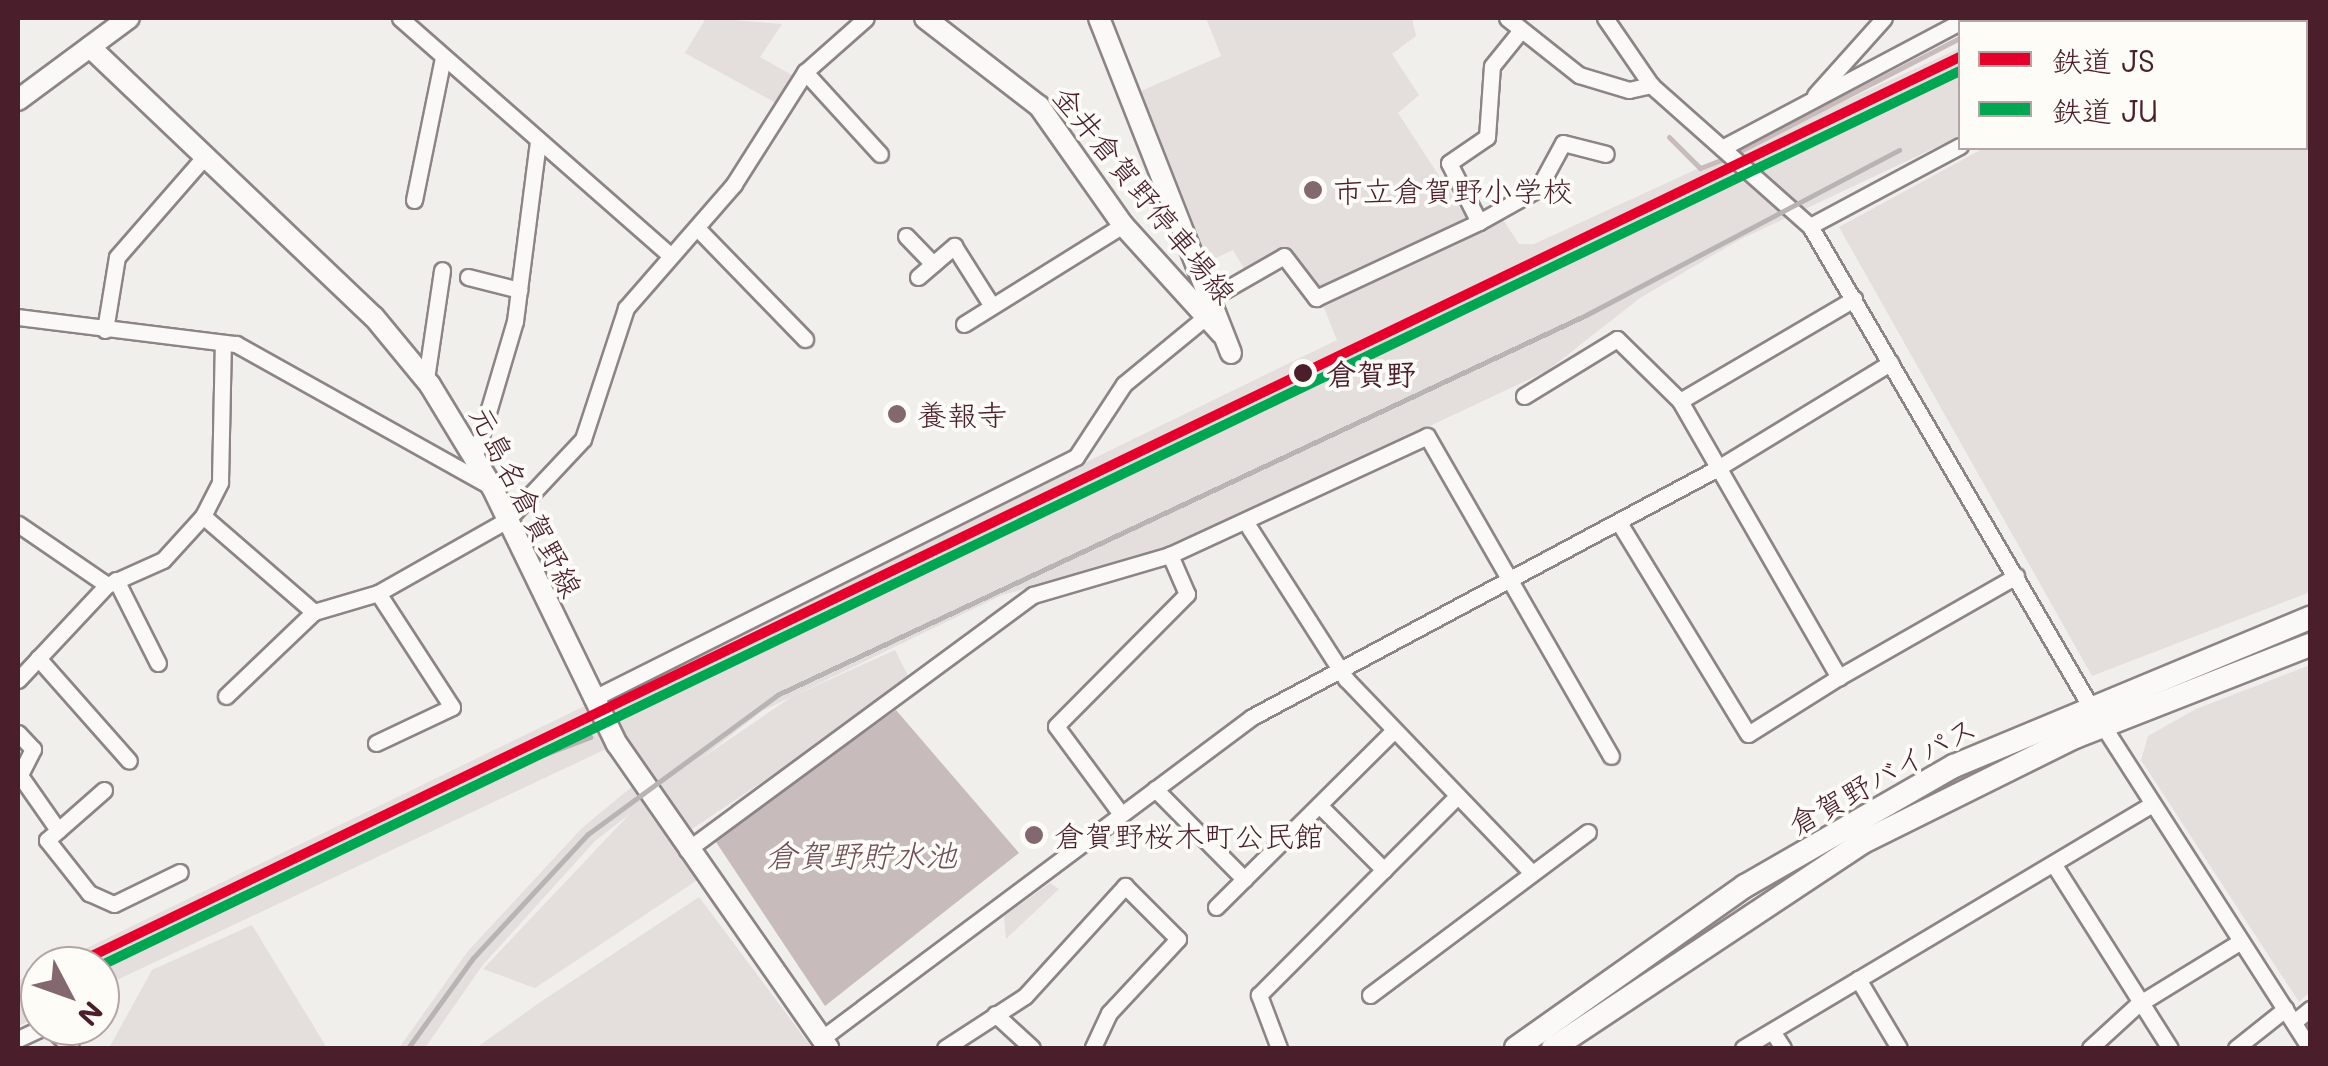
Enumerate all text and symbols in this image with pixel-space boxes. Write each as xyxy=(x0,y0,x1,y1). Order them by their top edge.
legend xyxy=(1958,20,2308,150)
text: 鉄道 JS xyxy=(2052,40,2155,80)
street label: 金井倉賀野停車場線 xyxy=(1046,78,1244,310)
text: 鉄道 JU xyxy=(2052,90,2158,130)
place label: 市立倉賀野小学校 xyxy=(1333,172,1573,208)
marker: 市立倉賀野小学校 xyxy=(1302,179,1324,201)
place label: 倉賀野 xyxy=(1326,355,1416,391)
marker: 倉賀野 xyxy=(1290,360,1316,386)
place label: 養報寺 xyxy=(917,396,1007,432)
street label: 元島名倉賀野線 xyxy=(463,399,591,603)
marker: 養報寺 xyxy=(886,403,908,425)
street label: 倉賀野バイパス xyxy=(1781,708,1983,842)
place label: 倉賀野桜木町公民館 xyxy=(1054,817,1324,853)
marker: 倉賀野桜木町公民館 xyxy=(1023,824,1045,846)
water label: 倉賀野貯水池 xyxy=(765,835,957,873)
north arrow xyxy=(20,946,120,1046)
text: N xyxy=(71,995,112,1034)

